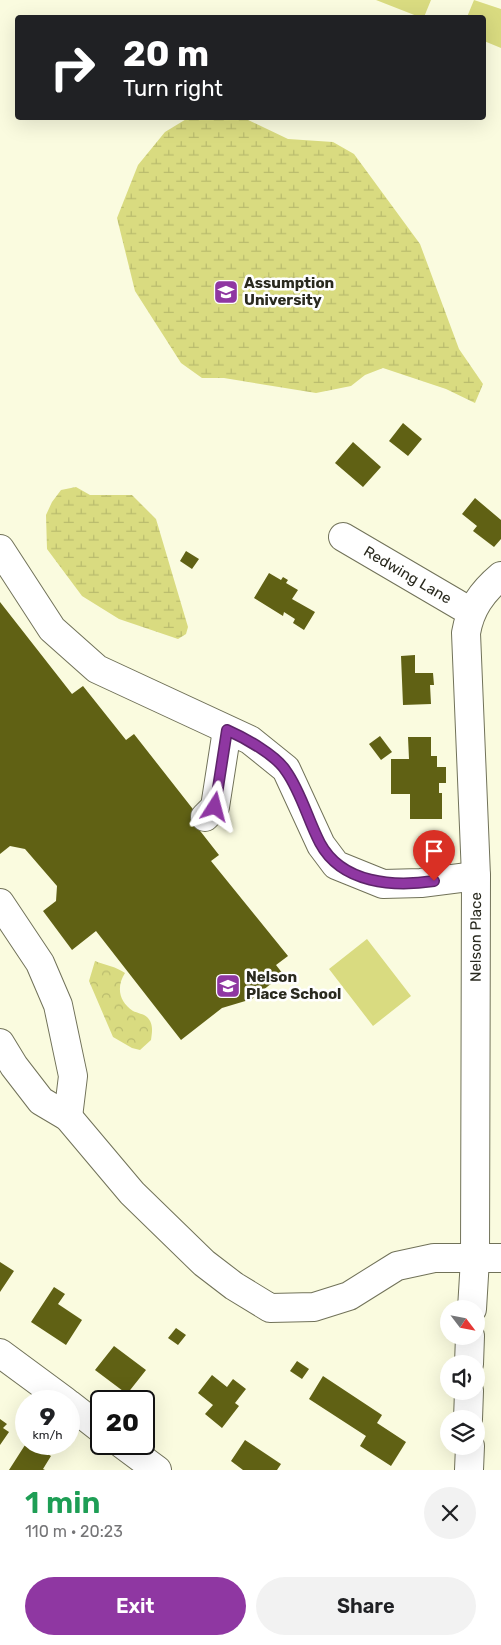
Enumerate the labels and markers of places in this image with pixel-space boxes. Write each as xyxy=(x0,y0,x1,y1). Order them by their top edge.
place label: Assumption University xyxy=(244,274,334,309)
school or university icon: Assumption University xyxy=(213,279,239,305)
pin xyxy=(413,830,455,881)
place label: Nelson Place School xyxy=(246,968,341,1003)
school or university icon: Nelson Place School xyxy=(215,973,241,999)

